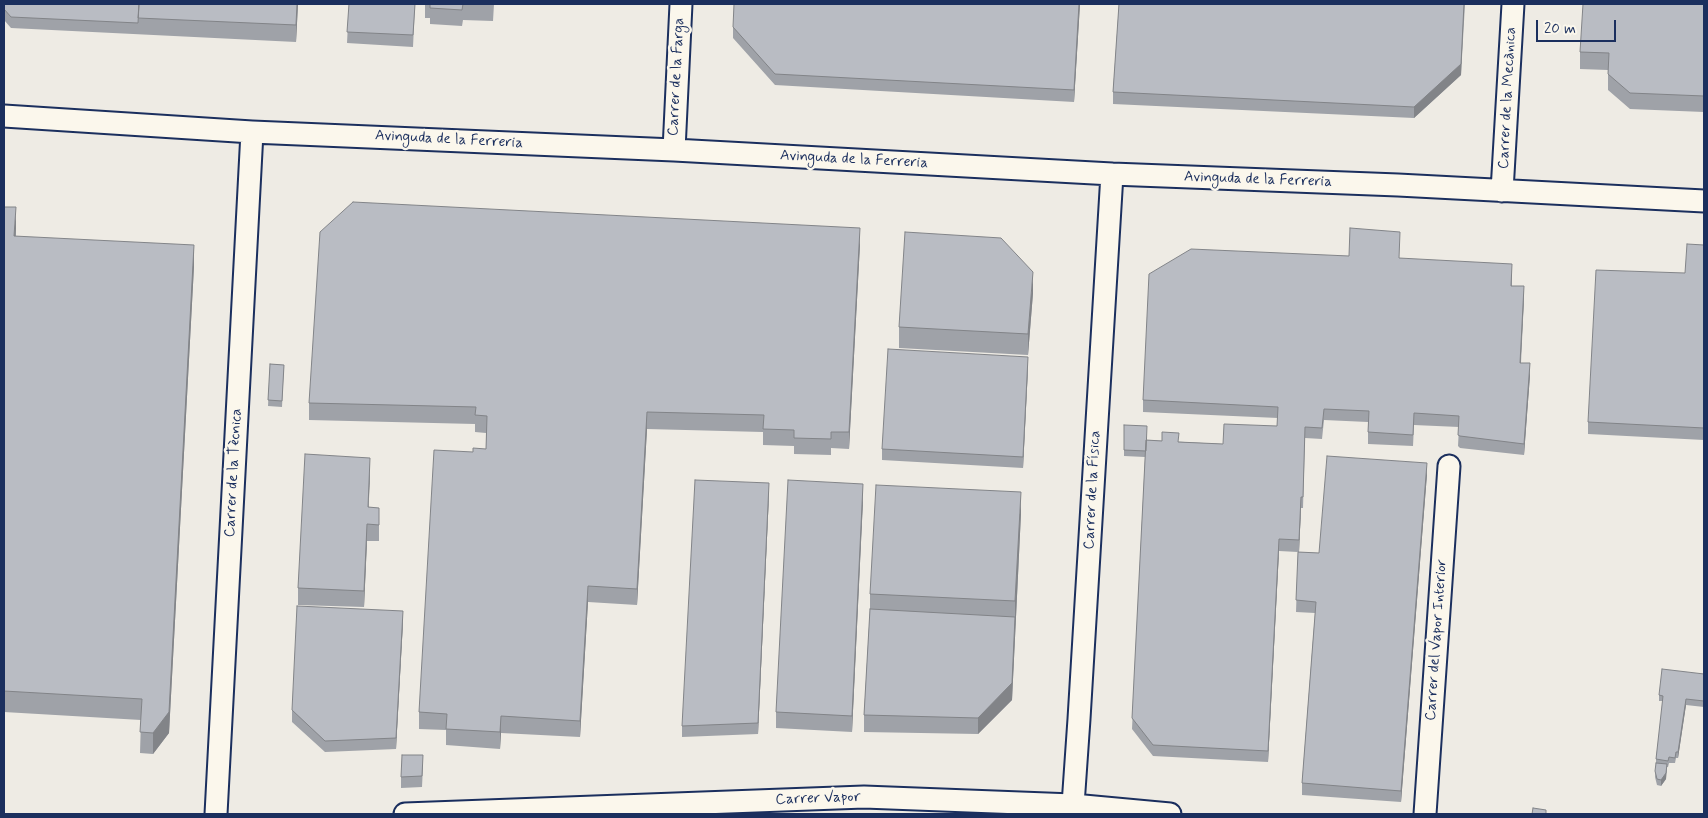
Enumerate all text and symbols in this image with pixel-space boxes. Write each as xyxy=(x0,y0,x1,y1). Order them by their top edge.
scale bar xyxy=(1538,10,1618,42)
street label: Carrer de la Farga xyxy=(665,17,689,137)
text: 20 m xyxy=(1544,19,1576,39)
street label: Carrer de la Mecànica xyxy=(1495,27,1521,169)
street label: Avinguda de la Ferreria xyxy=(374,127,524,153)
street label: Avinguda de la Ferreria xyxy=(779,147,929,173)
street label: Avinguda de la Ferreria xyxy=(1184,168,1332,192)
street label: Carrer de la Tècnica xyxy=(222,408,246,538)
street label: Carrer de la Física xyxy=(1081,430,1105,550)
street label: Carrer del Vapor Interior xyxy=(1422,558,1452,722)
street label: Carrer Vapor xyxy=(775,789,861,809)

